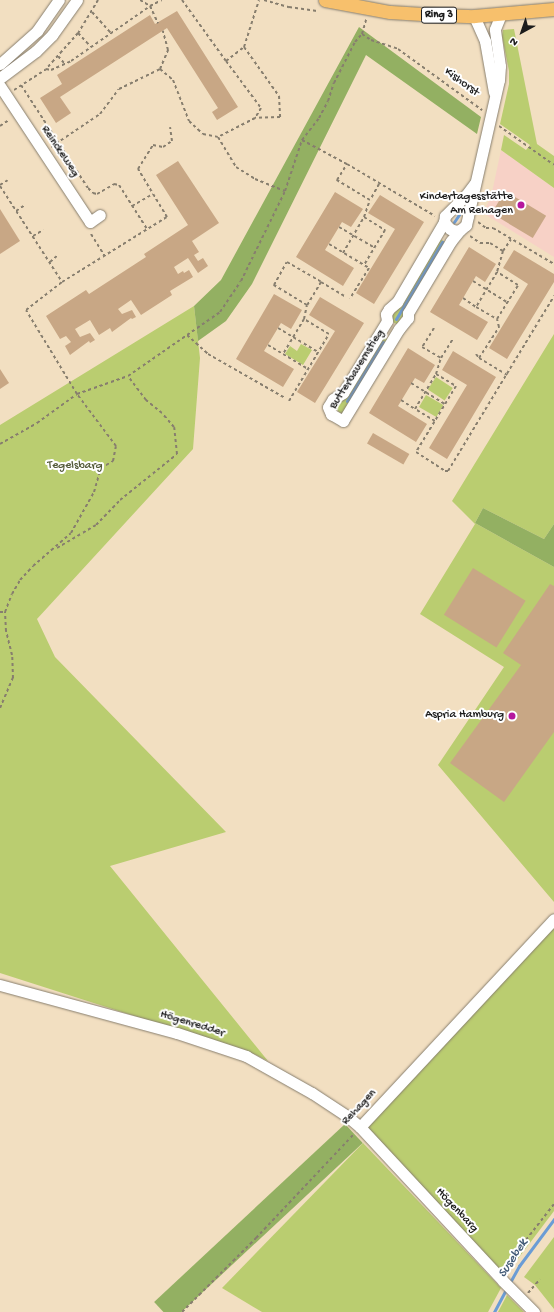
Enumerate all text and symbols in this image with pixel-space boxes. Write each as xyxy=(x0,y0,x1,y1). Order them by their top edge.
road number: Ring 3 xyxy=(421,6,457,24)
north arrow xyxy=(502,12,542,52)
text: N xyxy=(508,34,521,48)
street label: Kishorst xyxy=(441,65,481,101)
street label: Reinckeweg xyxy=(37,124,81,180)
place label: Kindertagesstätte Am Rehagen xyxy=(420,191,513,219)
marker: Kindertagesstätte Am Rehagen xyxy=(516,200,526,210)
street label: Butterbauernstieg xyxy=(328,327,388,413)
park label: Tegelsbarg xyxy=(48,460,102,474)
place label: Aspria Hamburg xyxy=(425,709,504,723)
marker: Aspria Hamburg xyxy=(507,711,517,721)
street label: Högenredder xyxy=(158,1008,226,1042)
street label: Rehagen xyxy=(340,1087,380,1129)
street label: Högenbarg xyxy=(432,1186,480,1236)
water label: Susebek xyxy=(496,1237,532,1281)

